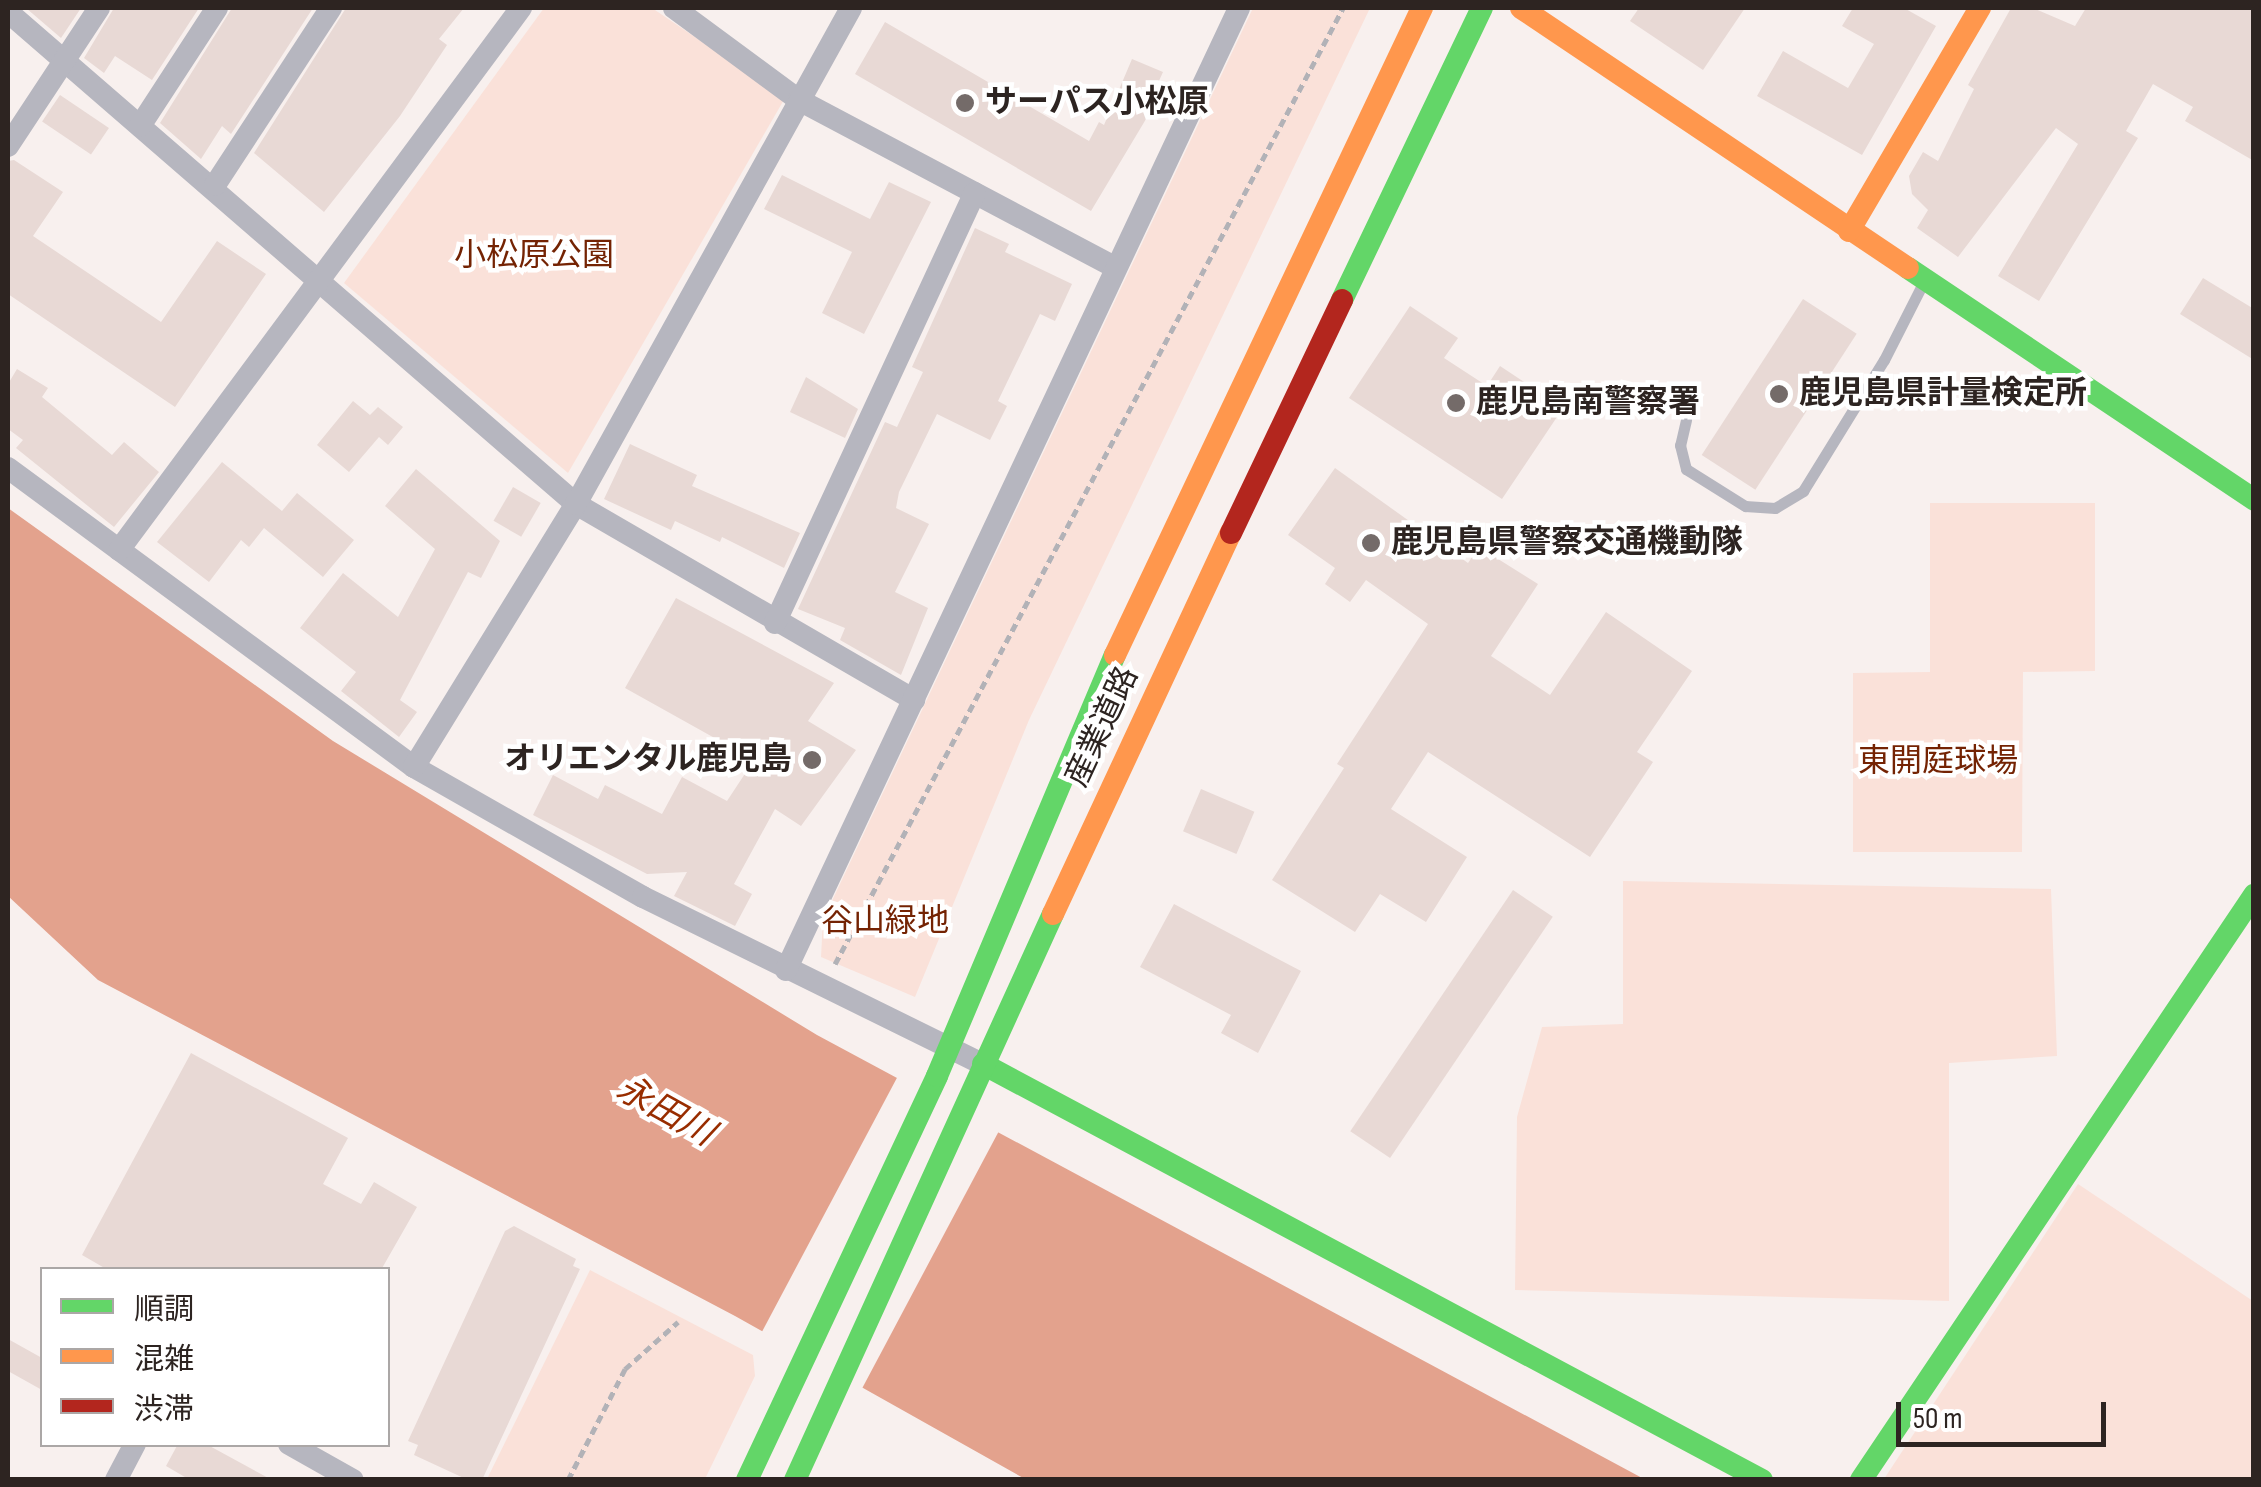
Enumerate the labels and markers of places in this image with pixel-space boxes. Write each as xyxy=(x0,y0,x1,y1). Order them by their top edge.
place label: サーパス小松原 xyxy=(985,84,1209,122)
marker: サーパス小松原 xyxy=(954,92,976,114)
place label: 鹿児島県計量検定所 xyxy=(1799,375,2087,413)
marker: 鹿児島県計量検定所 xyxy=(1768,383,1790,405)
place label: 鹿児島南警察署 xyxy=(1476,384,1700,422)
marker: 鹿児島南警察署 xyxy=(1445,392,1467,414)
place label: 鹿児島県警察交通機動隊 xyxy=(1391,524,1743,562)
marker: 鹿児島県警察交通機動隊 xyxy=(1360,532,1382,554)
place label: オリエンタル鹿児島 xyxy=(504,741,792,779)
marker: オリエンタル鹿児島 xyxy=(801,749,823,771)

